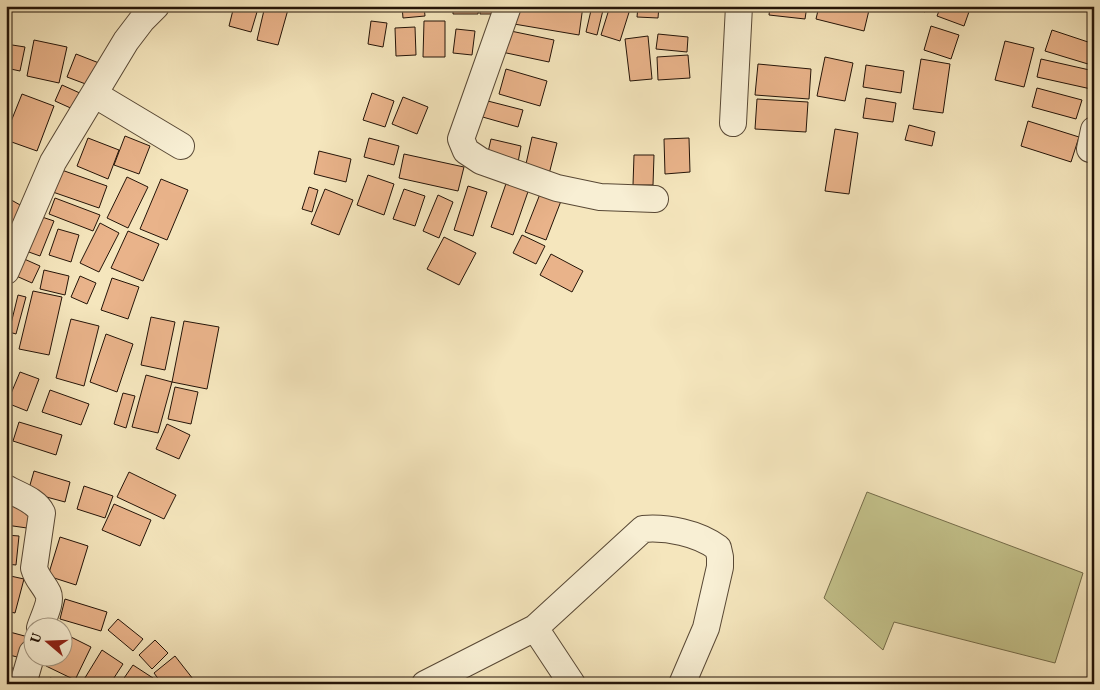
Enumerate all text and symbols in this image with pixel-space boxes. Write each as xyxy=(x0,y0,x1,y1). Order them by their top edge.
north arrow xyxy=(22,618,72,668)
text: U xyxy=(27,630,48,646)

